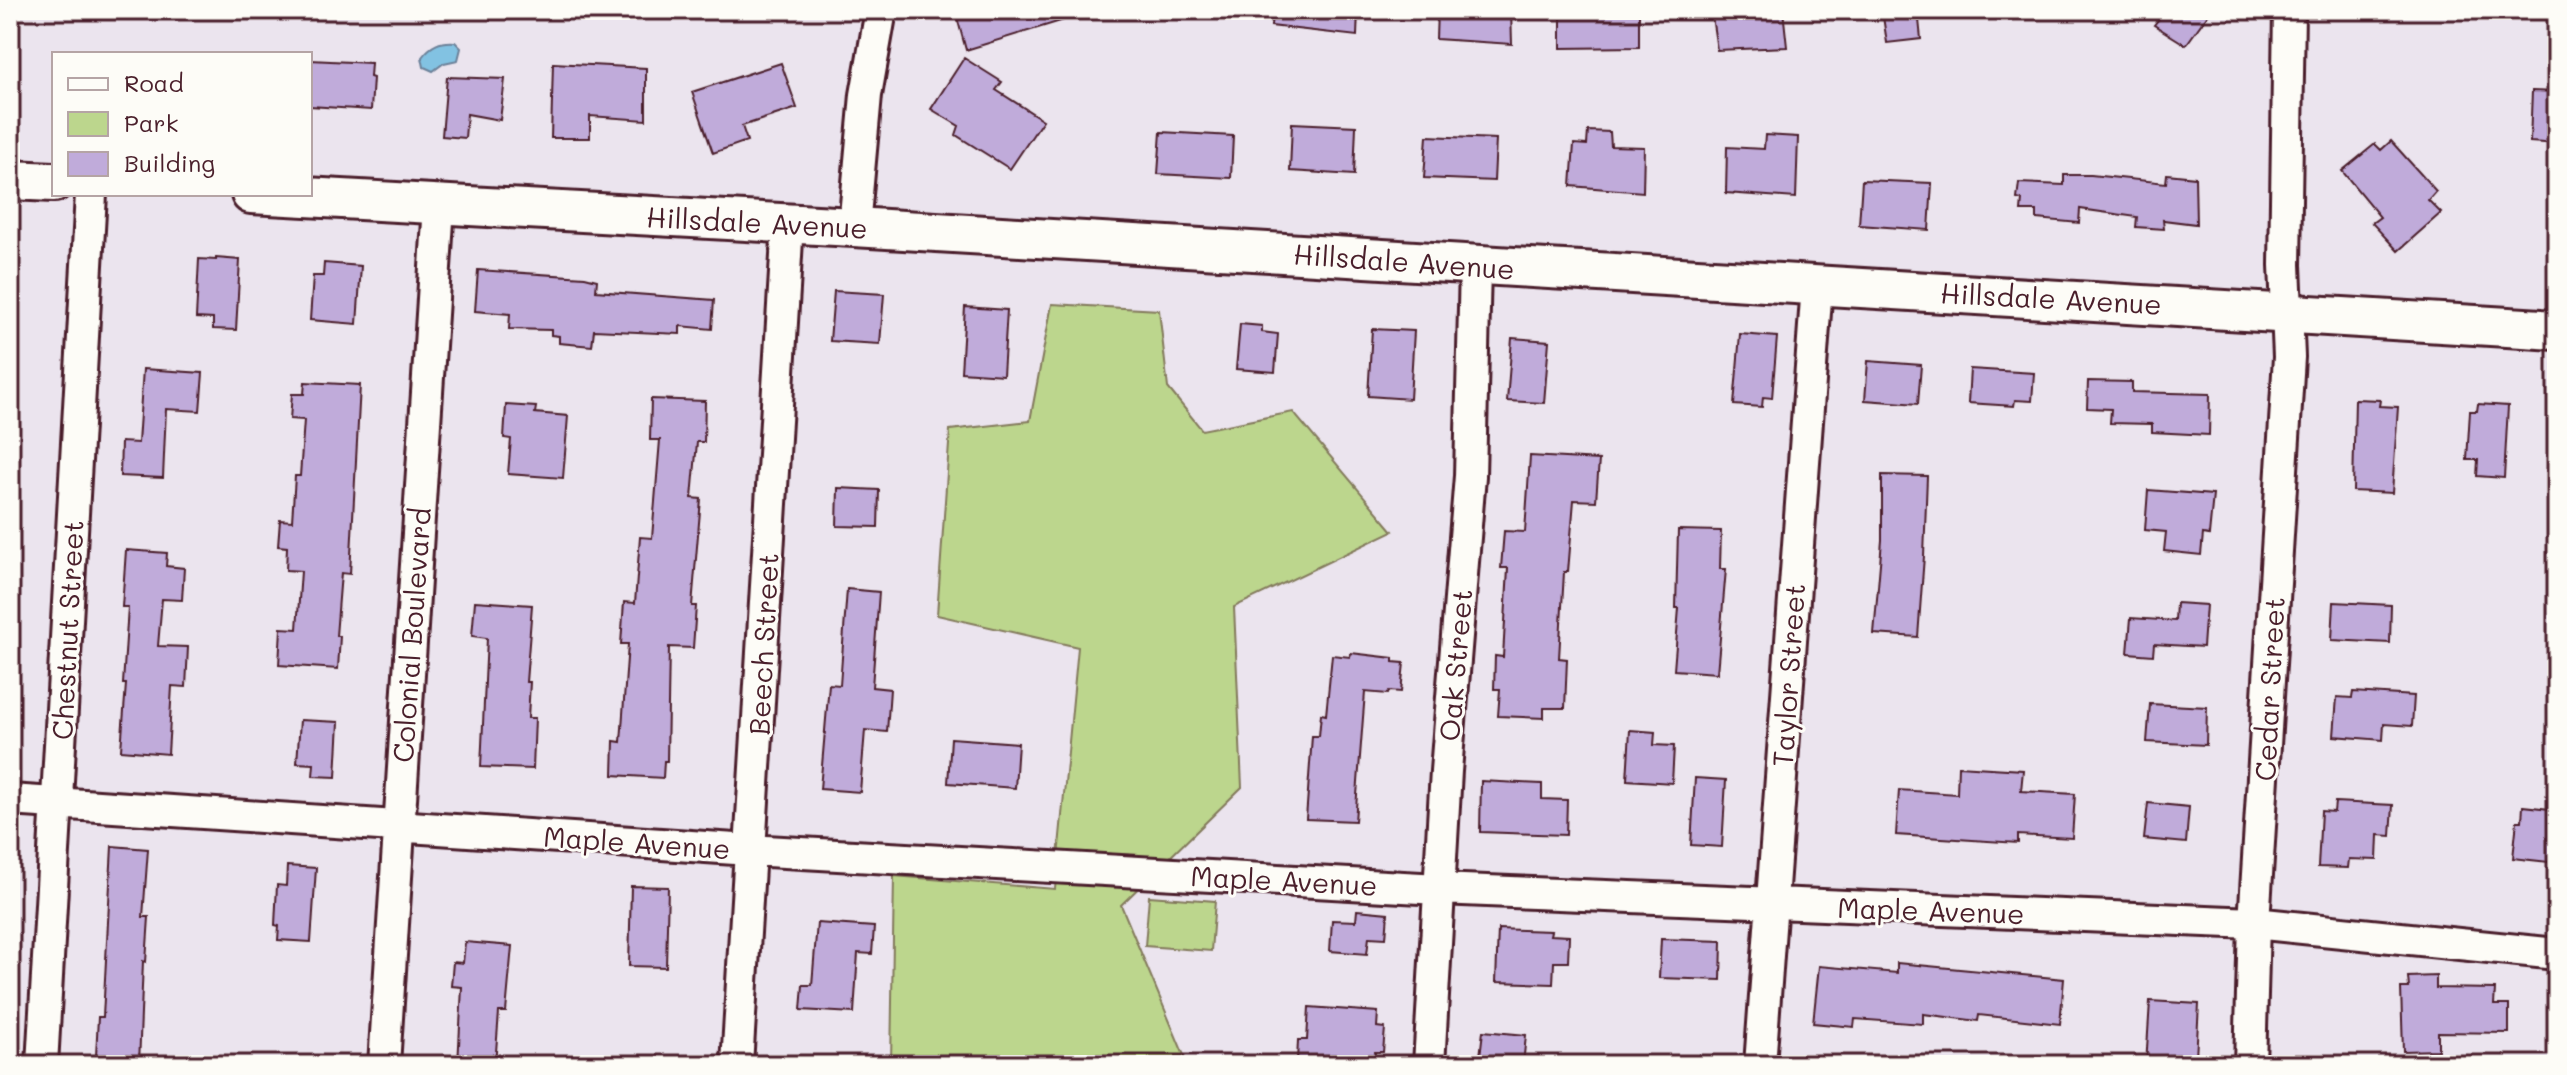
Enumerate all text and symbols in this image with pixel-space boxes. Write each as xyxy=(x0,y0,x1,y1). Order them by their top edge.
legend xyxy=(52,52,312,196)
text: Road xyxy=(124,67,184,98)
text: Park xyxy=(124,107,178,138)
text: Building xyxy=(124,147,215,178)
street label: Hillsdale Avenue xyxy=(645,198,869,246)
street label: Hillsdale Avenue xyxy=(1292,235,1516,287)
street label: Hillsdale Avenue xyxy=(1939,274,2163,322)
street label: Colonial Boulevard xyxy=(384,506,438,764)
street label: Chestnut Street xyxy=(43,519,91,741)
street label: Beech Street xyxy=(740,552,786,736)
street label: Taylor Street xyxy=(1764,582,1812,768)
street label: Oak Street xyxy=(1430,587,1480,743)
street label: Cedar Street xyxy=(2246,596,2292,782)
street label: Maple Avenue xyxy=(542,818,732,866)
street label: Maple Avenue xyxy=(1190,857,1378,903)
street label: Maple Avenue xyxy=(1837,889,2025,931)

